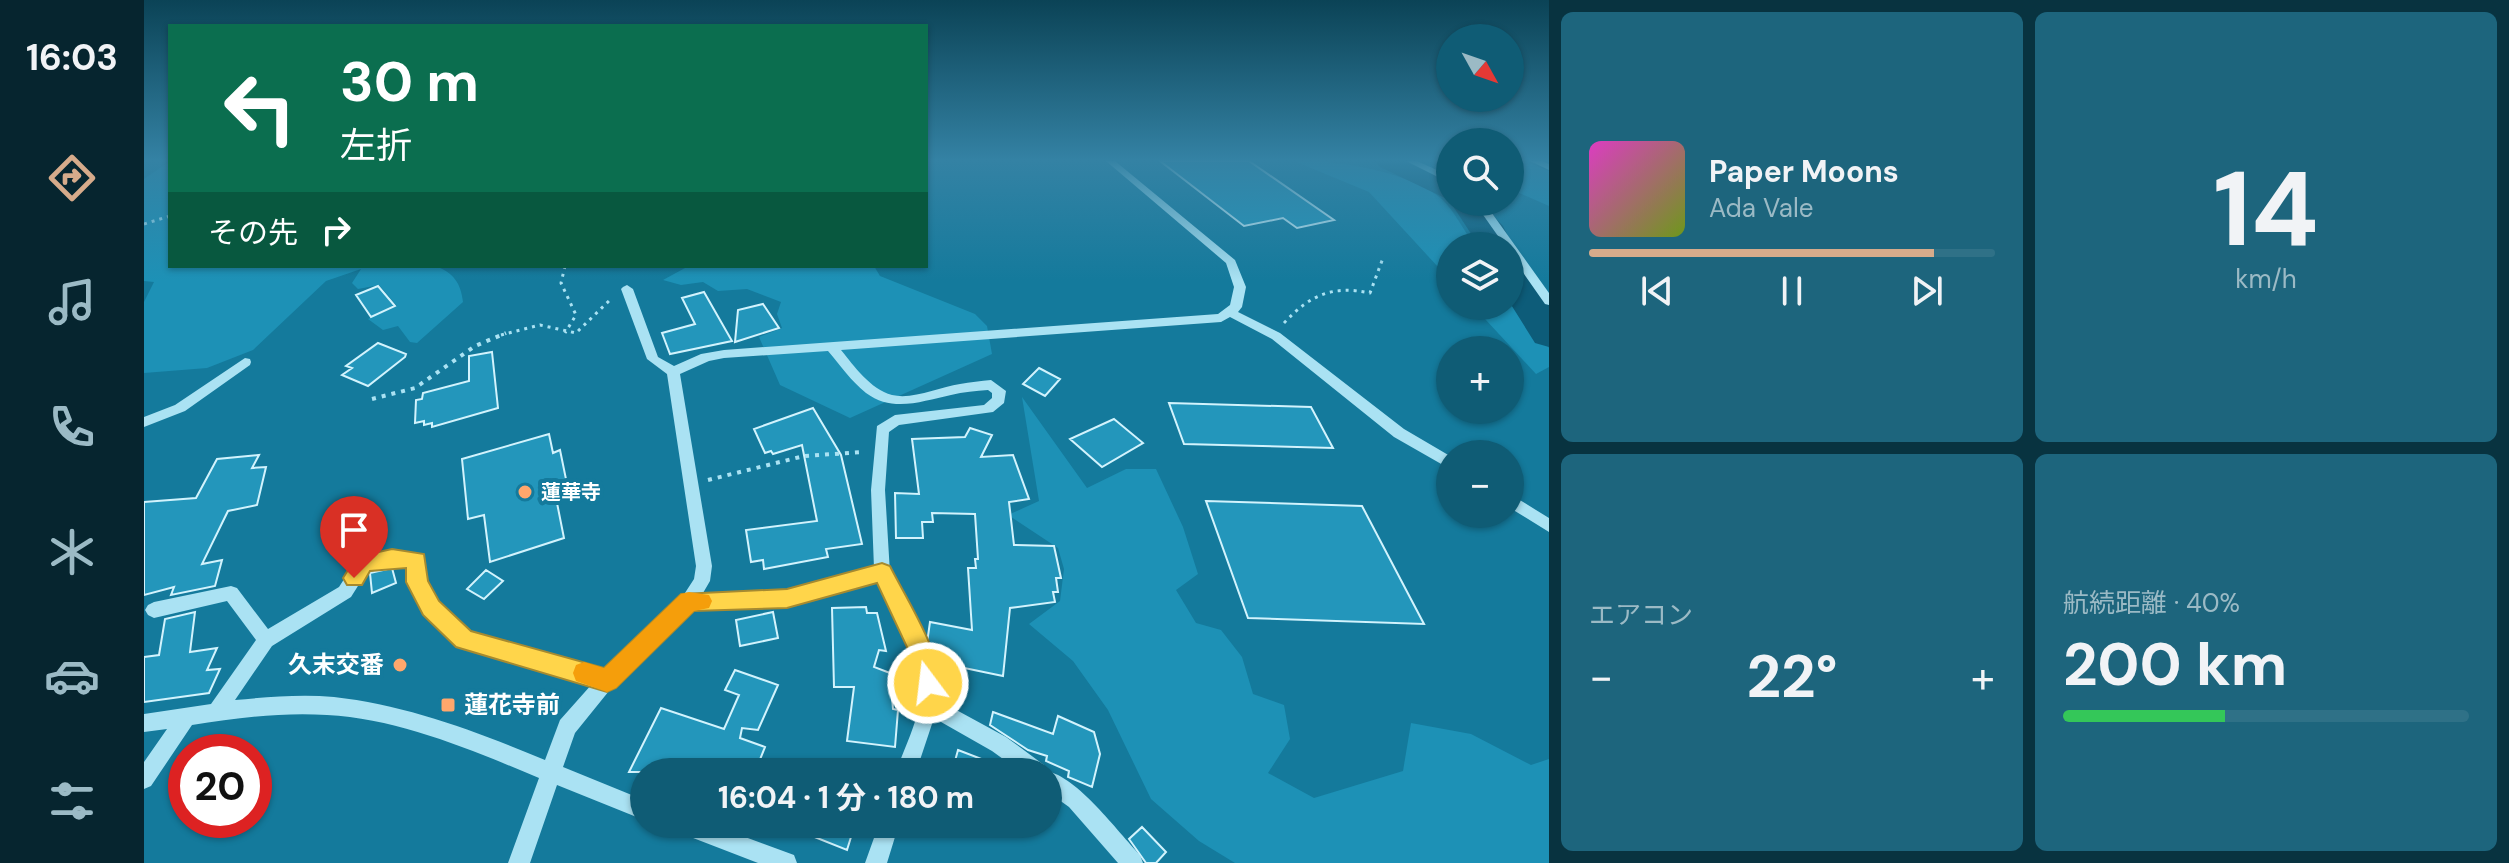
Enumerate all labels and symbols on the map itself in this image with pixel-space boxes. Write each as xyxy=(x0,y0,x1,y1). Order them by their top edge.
north arrow xyxy=(1436,24,1524,112)
place label: 蓮華寺 xyxy=(541,479,601,505)
marker: 蓮華寺 xyxy=(516,483,534,501)
pin xyxy=(320,496,388,578)
position arrow xyxy=(886,641,970,725)
place label: 久末交番 xyxy=(288,649,384,680)
marker: 久末交番 xyxy=(391,656,409,674)
place label: 蓮花寺前 xyxy=(464,689,560,720)
marker: 蓮花寺前 xyxy=(439,696,457,714)
speed limit sign: 20 xyxy=(168,734,272,838)

